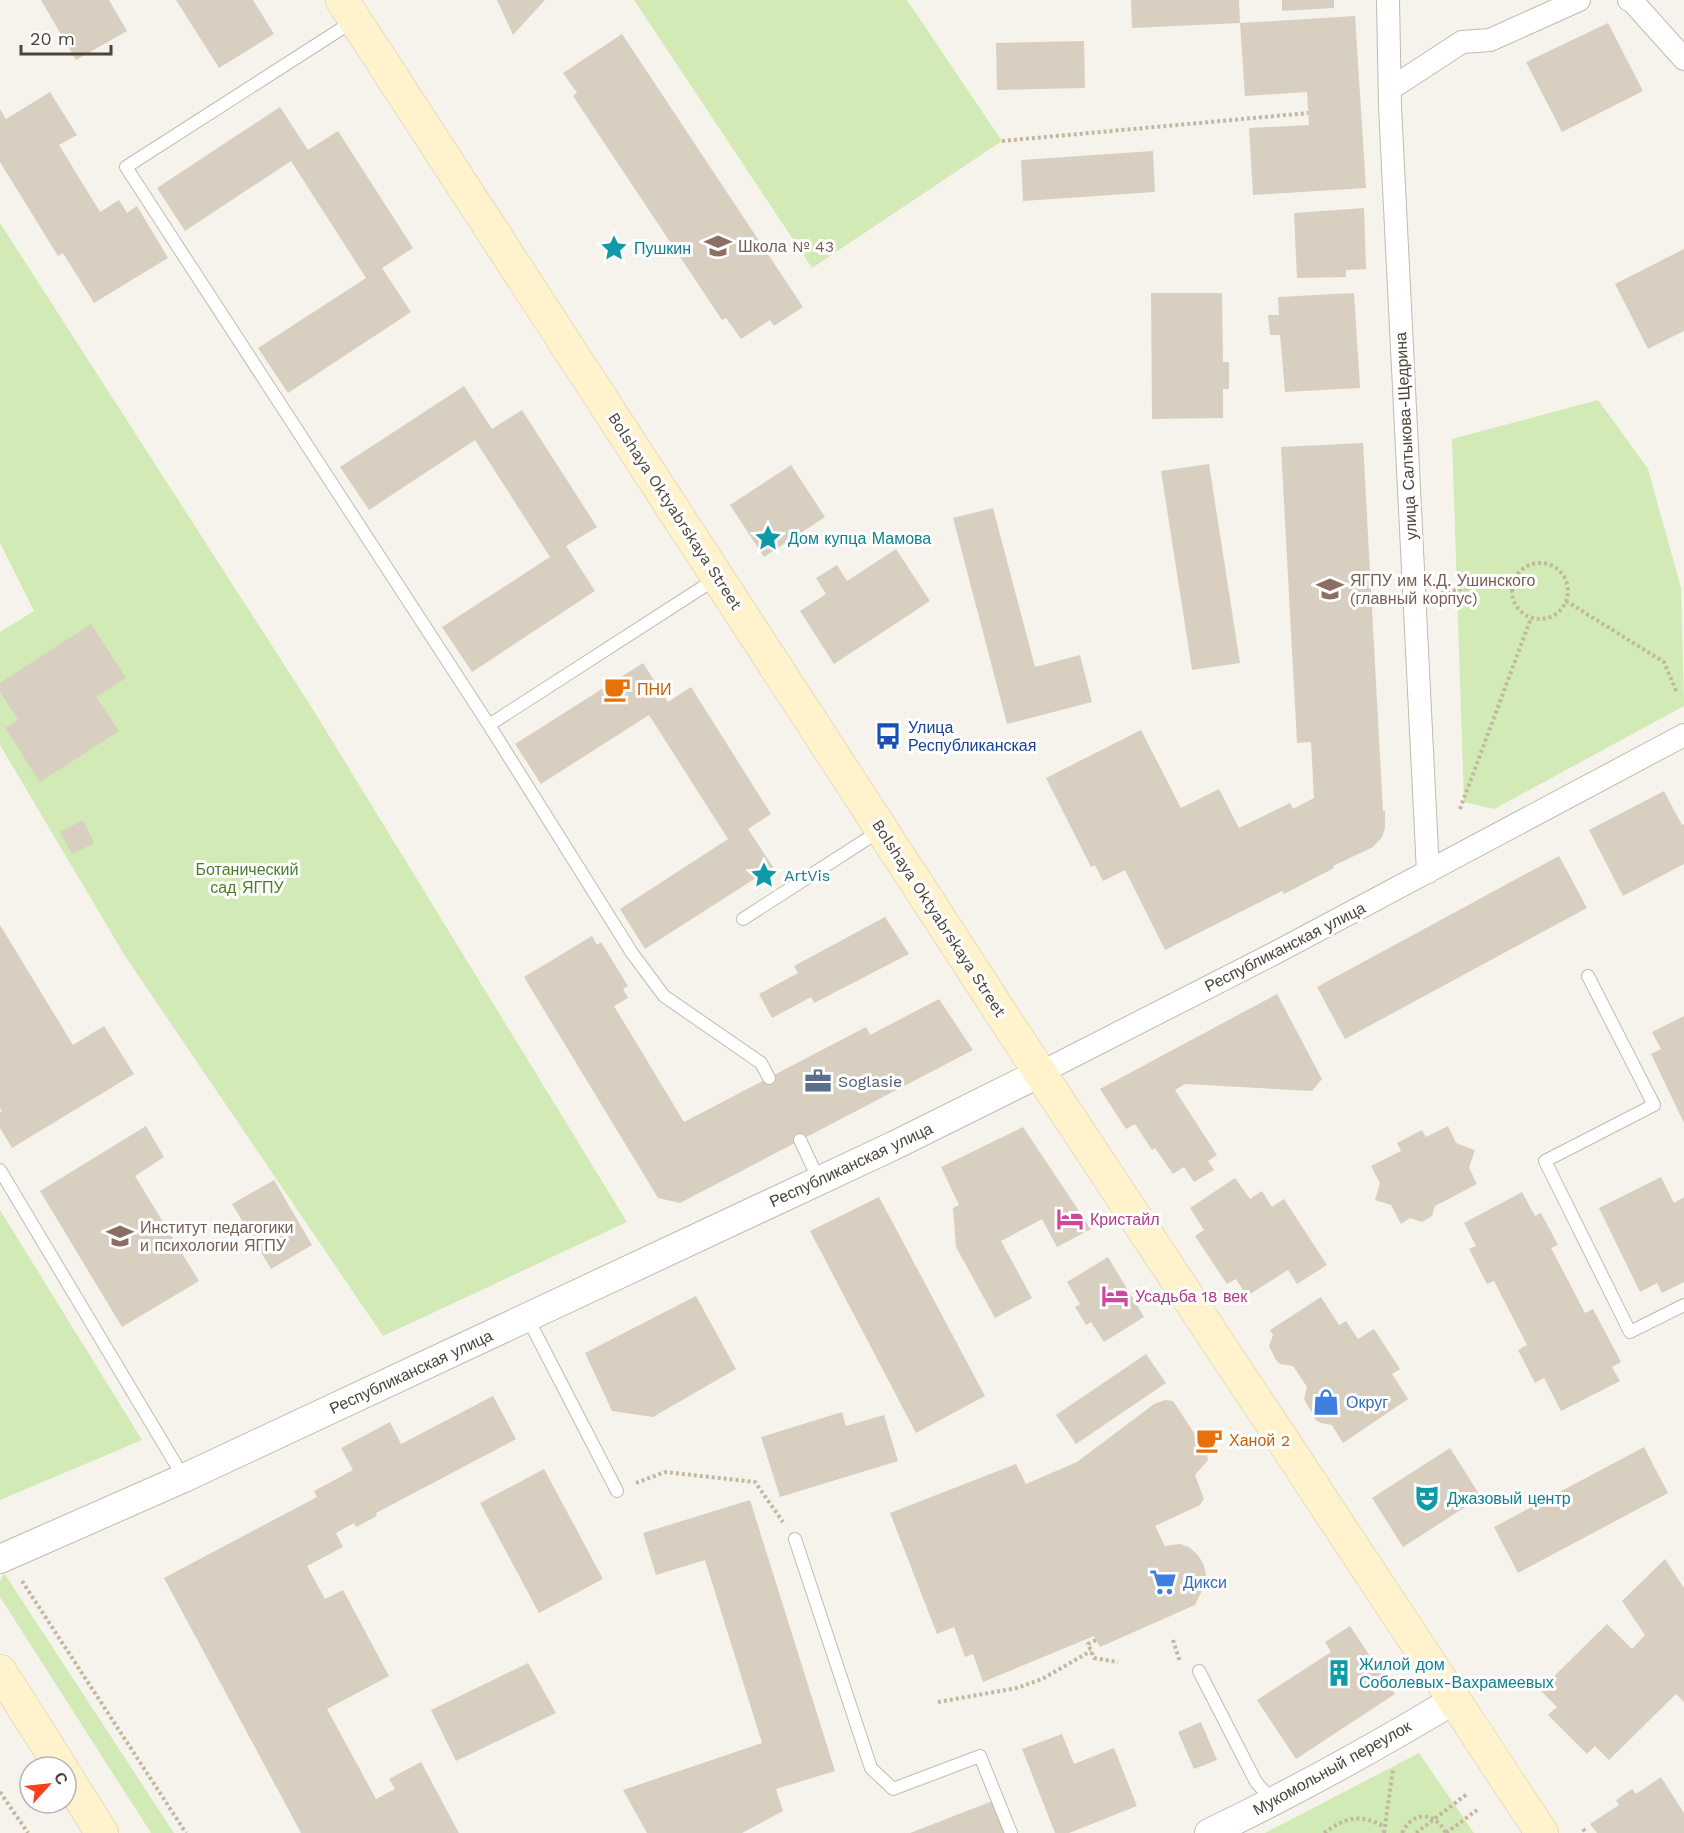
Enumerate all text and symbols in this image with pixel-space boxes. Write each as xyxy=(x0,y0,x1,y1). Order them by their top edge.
scale bar xyxy=(21,18,111,56)
text: 20 m xyxy=(30,28,75,49)
school or university icon: Школа № 43 xyxy=(703,231,733,261)
place icon: Пушкин xyxy=(599,233,629,263)
place label: Школа № 43 xyxy=(738,237,834,256)
place label: Пушкин xyxy=(634,239,691,258)
street label: улица Салтыкова-Щедрина xyxy=(1391,331,1421,540)
street label: Bolshaya Oktyabrskaya Street xyxy=(604,409,746,613)
place icon: Дом купца Мамова xyxy=(753,523,783,553)
place label: Дом купца Мамова xyxy=(788,529,931,548)
place label: ЯГПУ им К.Д. Ушинского (главный корпус) xyxy=(1350,571,1535,608)
school or university icon: ЯГПУ им К.Д. Ушинского (главный корпус) xyxy=(1315,574,1345,604)
cafe icon: ПНИ xyxy=(602,674,632,704)
place label: ПНИ xyxy=(637,680,672,699)
place label: Улица Республиканская xyxy=(908,718,1036,755)
bus stop icon: Улица Республиканская xyxy=(873,721,903,751)
street label: Bolshaya Oktyabrskaya Street xyxy=(868,816,1010,1020)
park label: Ботанический сад ЯГПУ xyxy=(196,860,298,897)
place icon: ArtVis xyxy=(749,860,779,890)
place label: ArtVis xyxy=(784,866,830,885)
street label: Республиканская улица xyxy=(1201,898,1369,996)
office icon: Soglasie xyxy=(803,1066,833,1096)
place label: Soglasie xyxy=(838,1072,902,1091)
street label: Республиканская улица xyxy=(766,1119,936,1211)
hotel icon: Кристайл xyxy=(1055,1204,1085,1234)
place label: Кристайл xyxy=(1090,1210,1159,1229)
place label: Институт педагогики и психологии ЯГПУ xyxy=(140,1218,293,1255)
school or university icon: Институт педагогики и психологии ЯГПУ xyxy=(105,1221,135,1251)
hotel icon: Усадьба 18 век xyxy=(1100,1281,1130,1311)
place label: Усадьба 18 век xyxy=(1135,1287,1248,1306)
street label: Республиканская улица xyxy=(326,1326,496,1418)
shop icon: Округ xyxy=(1311,1387,1341,1417)
place label: Округ xyxy=(1346,1393,1388,1412)
cafe icon: Ханой 2 xyxy=(1194,1425,1224,1455)
place label: Ханой 2 xyxy=(1229,1431,1290,1450)
theatre icon: Джазовый центр xyxy=(1412,1483,1442,1513)
place label: Джазовый центр xyxy=(1447,1489,1571,1508)
supermarket icon: Дикси xyxy=(1148,1567,1178,1597)
place label: Дикси xyxy=(1183,1573,1227,1592)
place label: Жилой дом Соболевых-Вахрамеевых xyxy=(1359,1655,1554,1692)
building icon: Жилой дом Соболевых-Вахрамеевых xyxy=(1324,1658,1354,1688)
street label: Мукомольный переулок xyxy=(1250,1716,1415,1819)
north arrow xyxy=(18,1755,78,1815)
text: С xyxy=(50,1769,72,1788)

